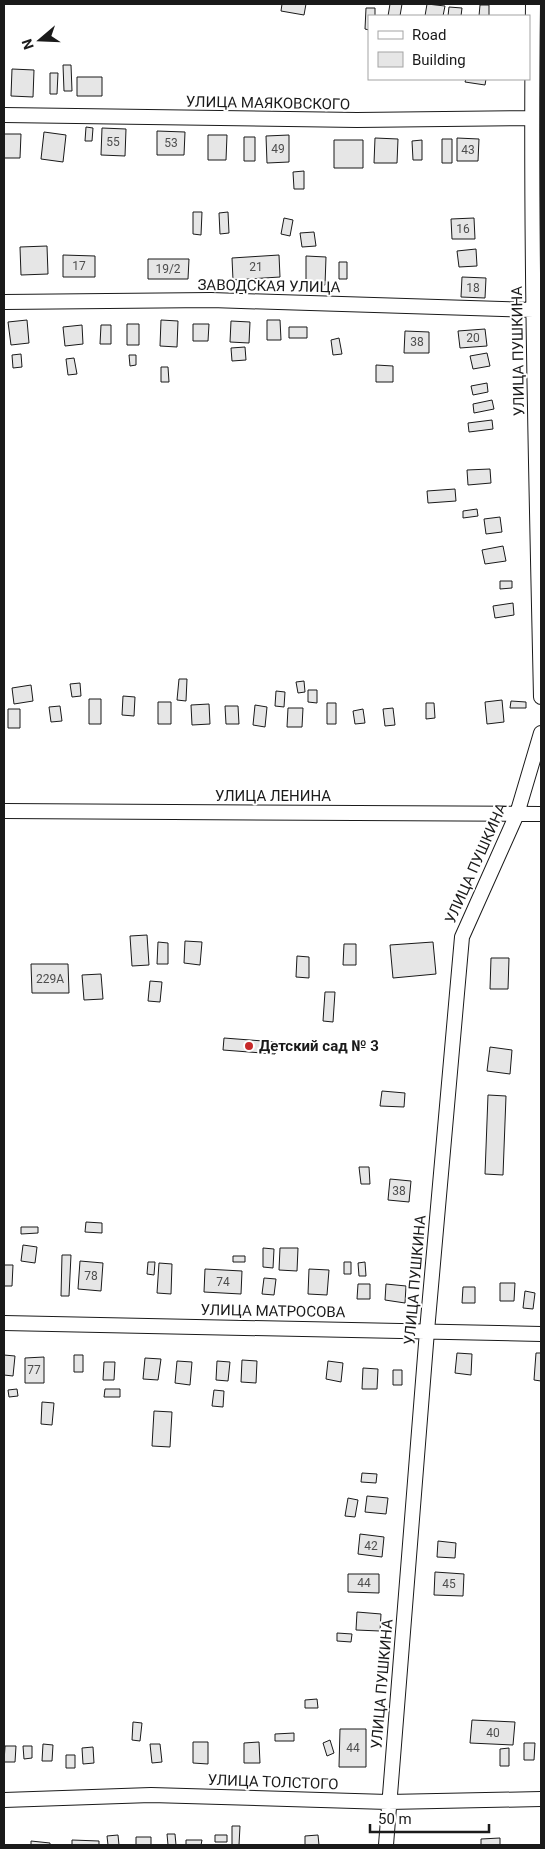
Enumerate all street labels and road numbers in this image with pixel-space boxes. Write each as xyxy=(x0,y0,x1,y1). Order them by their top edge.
street label: УЛИЦА МАЯКОВСКОГО xyxy=(186,93,350,113)
street label: ЗАВОДСКАЯ УЛИЦА xyxy=(197,276,341,296)
street label: УЛИЦА ПУШКИНА xyxy=(508,286,528,416)
street label: УЛИЦА ЛЕНИНА xyxy=(215,787,331,805)
street label: УЛИЦА ПУШКИНА xyxy=(441,800,511,926)
street label: УЛИЦА ПУШКИНА xyxy=(400,1214,430,1346)
street label: УЛИЦА МАТРОСОВА xyxy=(200,1301,346,1321)
street label: УЛИЦА ПУШКИНА xyxy=(367,1618,397,1750)
street label: УЛИЦА ТОЛСТОГО xyxy=(207,1771,339,1793)

